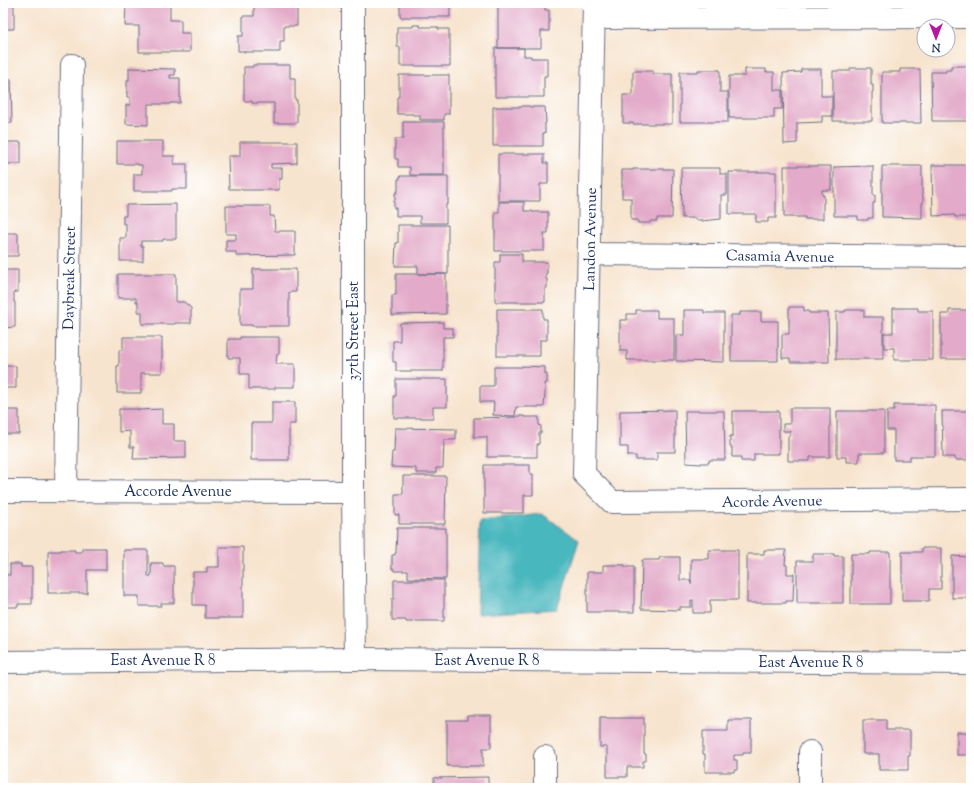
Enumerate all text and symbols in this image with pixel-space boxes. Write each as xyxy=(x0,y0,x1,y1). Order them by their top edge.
north arrow xyxy=(916,18,956,58)
text: N xyxy=(931,39,941,55)
street label: Landon Avenue xyxy=(580,187,603,291)
street label: Daybreak Street xyxy=(59,226,82,330)
street label: Casamia Avenue xyxy=(726,246,834,269)
street label: 37th Street East xyxy=(344,281,365,381)
street label: Accorde Avenue xyxy=(124,482,232,503)
street label: Acorde Avenue xyxy=(722,491,823,514)
street label: East Avenue R 8 xyxy=(111,651,215,672)
street label: East Avenue R 8 xyxy=(435,651,539,672)
street label: East Avenue R 8 xyxy=(759,653,863,674)

